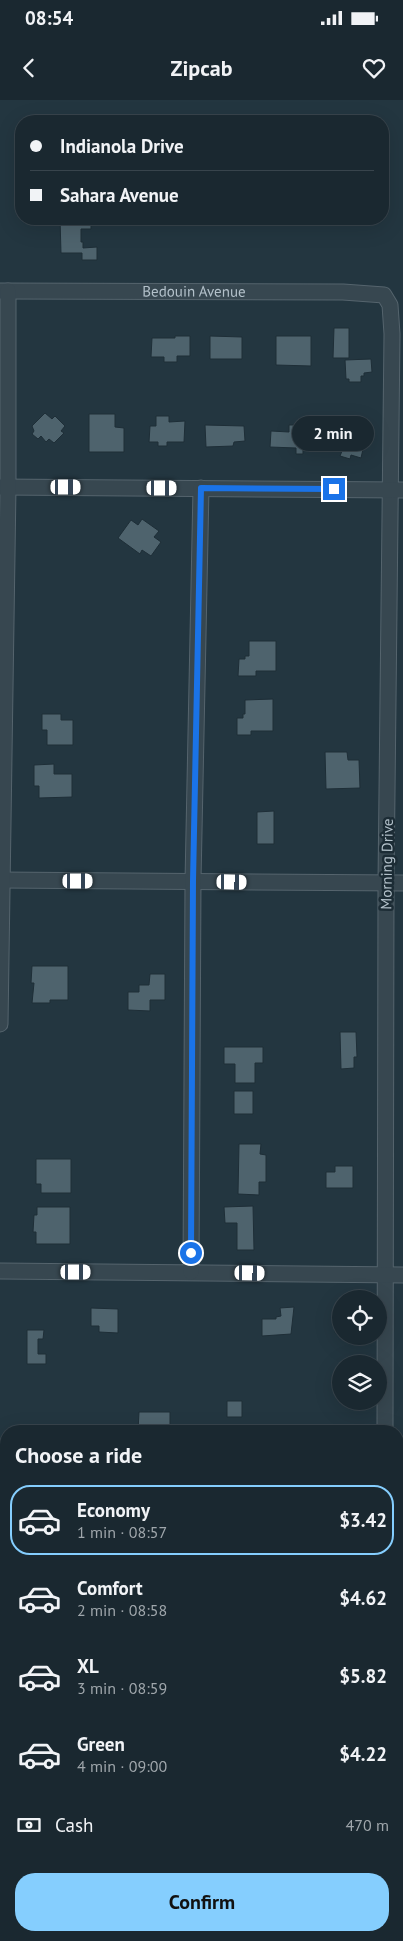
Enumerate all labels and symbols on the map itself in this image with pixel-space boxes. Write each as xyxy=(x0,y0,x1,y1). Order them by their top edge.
street label: Bedouin Avenue xyxy=(142,281,246,301)
callout: 2 min xyxy=(293,416,375,452)
route end xyxy=(323,478,345,500)
car xyxy=(51,480,81,495)
car xyxy=(147,481,177,496)
street label: Morning Drive xyxy=(376,818,397,910)
car xyxy=(63,874,93,889)
car xyxy=(216,874,247,890)
route start xyxy=(180,1242,202,1264)
car xyxy=(61,1265,91,1280)
car xyxy=(234,1265,265,1281)

